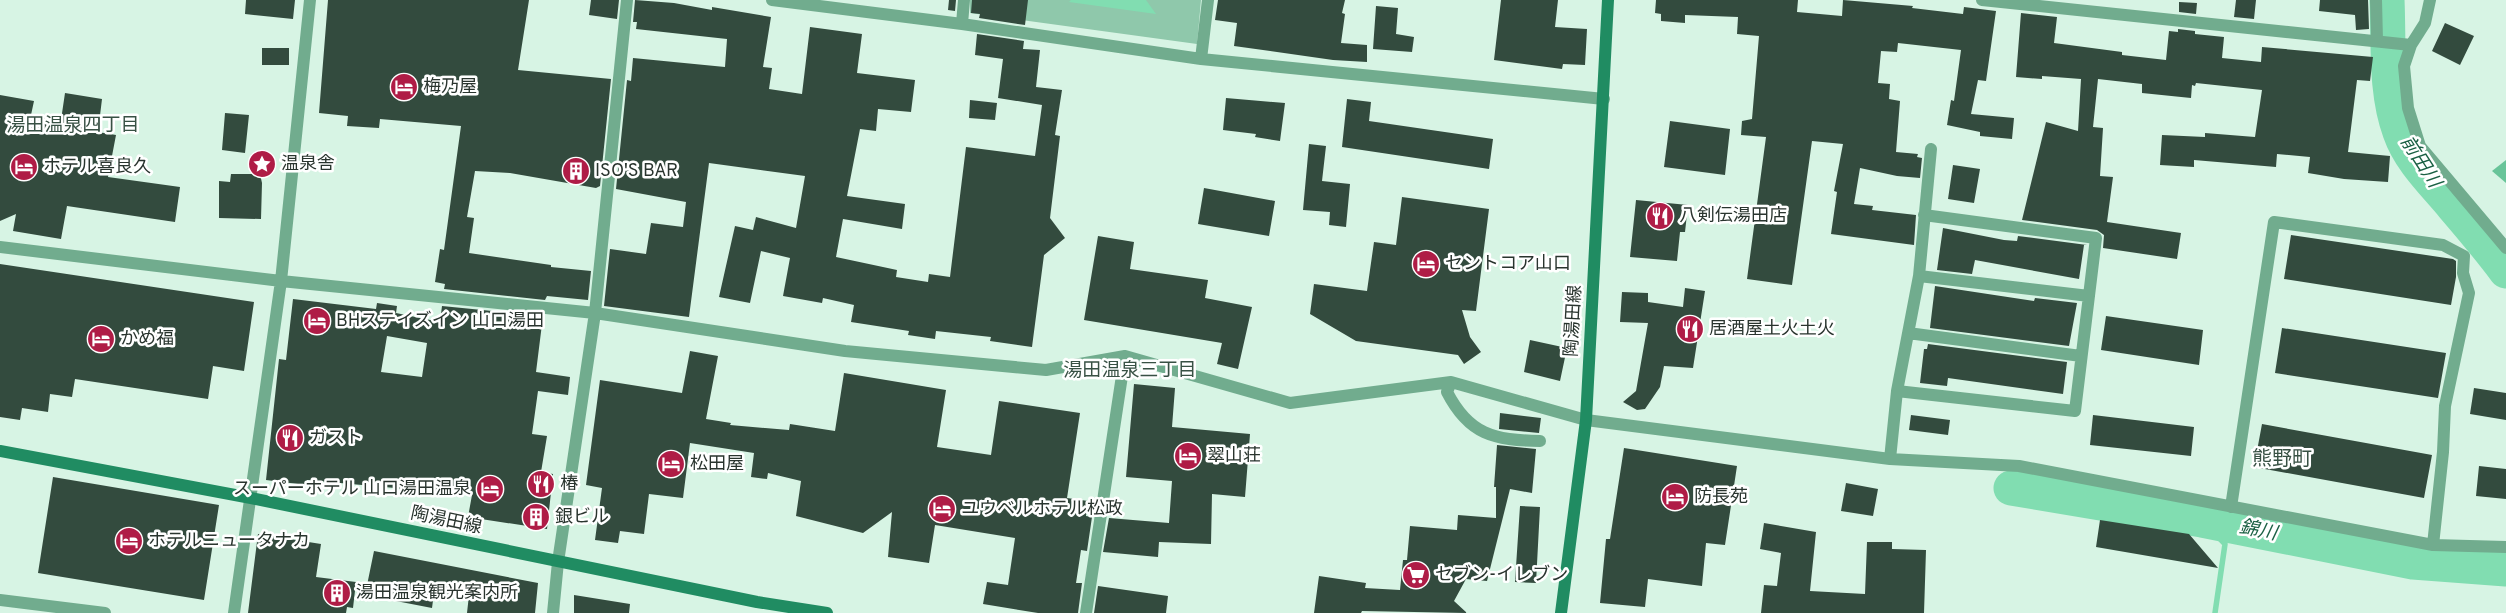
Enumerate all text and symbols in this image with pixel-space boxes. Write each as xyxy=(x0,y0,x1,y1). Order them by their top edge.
hotel icon: 梅乃屋 xyxy=(389,72,419,102)
place label: 梅乃屋 xyxy=(423,76,477,99)
district label: 湯田温泉四丁目 xyxy=(6,114,140,138)
water label: 前田川 xyxy=(2394,132,2447,194)
place icon: 温泉舎 xyxy=(247,149,277,179)
hotel icon: ホテル喜良久 xyxy=(9,152,39,182)
place label: 温泉舎 xyxy=(281,153,335,176)
place label: ホテル喜良久 xyxy=(43,156,151,179)
building icon: ISO'S BAR xyxy=(561,156,591,186)
place label: ISO'S BAR xyxy=(595,160,678,183)
restaurant icon: 八剣伝湯田店 xyxy=(1645,201,1675,231)
place label: 八剣伝湯田店 xyxy=(1679,205,1787,228)
hotel icon: セントコア山口 xyxy=(1411,249,1441,279)
place label: セントコア山口 xyxy=(1445,253,1571,276)
street label: 陶湯田線 xyxy=(1561,284,1587,358)
hotel icon: BHステイズイン 山口湯田 xyxy=(302,306,332,336)
place label: BHステイズイン 山口湯田 xyxy=(336,310,544,333)
restaurant icon: 居酒屋土火土火 xyxy=(1675,314,1705,344)
place label: 居酒屋土火土火 xyxy=(1709,318,1835,341)
hotel icon: かめ福 xyxy=(86,324,116,354)
place label: かめ福 xyxy=(120,328,174,351)
district label: 湯田温泉三丁目 xyxy=(1063,359,1197,383)
restaurant icon: ガスト xyxy=(275,423,305,453)
place label: ガスト xyxy=(309,427,363,450)
hotel icon: 翠山荘 xyxy=(1173,441,1203,471)
place label: 翠山荘 xyxy=(1207,445,1261,468)
district label: 熊野町 xyxy=(2252,447,2312,473)
hotel icon: 松田屋 xyxy=(656,449,686,479)
place label: 松田屋 xyxy=(690,453,744,476)
restaurant icon: 椿 xyxy=(526,469,556,499)
place label: 椿 xyxy=(560,473,578,496)
hotel icon: スーパーホテル 山口湯田温泉 xyxy=(475,474,505,504)
place label: スーパーホテル 山口湯田温泉 xyxy=(233,478,471,501)
hotel icon: 防長苑 xyxy=(1660,482,1690,512)
place label: 防長苑 xyxy=(1694,486,1748,509)
hotel icon: ユウベルホテル松政 xyxy=(927,494,957,524)
place label: ユウベルホテル松政 xyxy=(961,498,1123,521)
street label: 陶湯田線 xyxy=(408,502,484,540)
building icon: 銀ビル xyxy=(521,502,551,532)
place label: 銀ビル xyxy=(555,506,609,529)
water label: 錦川 xyxy=(2237,516,2281,547)
hotel icon: ホテルニュータナカ xyxy=(114,526,144,556)
place label: ホテルニュータナカ xyxy=(148,530,310,553)
supermarket icon: セブン-イレブン xyxy=(1401,560,1431,590)
place label: セブン-イレブン xyxy=(1435,564,1568,587)
building icon: 湯田温泉観光案内所 xyxy=(322,578,352,608)
place label: 湯田温泉観光案内所 xyxy=(356,582,518,605)

